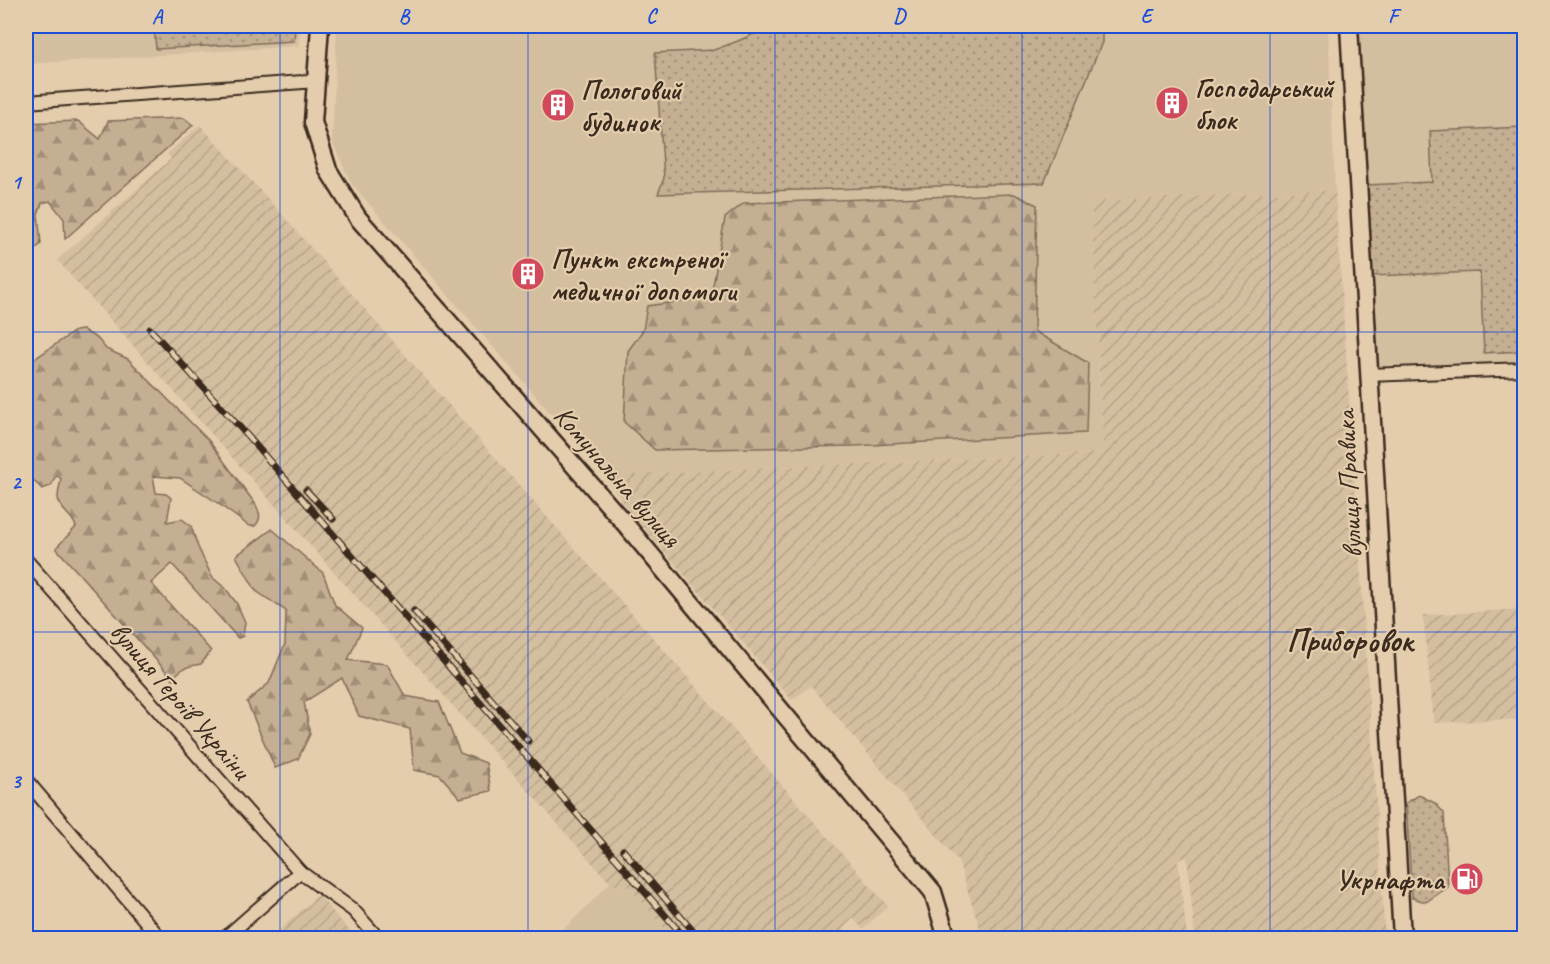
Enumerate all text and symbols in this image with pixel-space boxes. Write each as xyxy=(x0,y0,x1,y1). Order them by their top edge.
text: A xyxy=(152,4,164,29)
text: B xyxy=(399,4,411,29)
text: C xyxy=(646,4,658,29)
text: D xyxy=(893,4,907,29)
text: E xyxy=(1141,4,1155,29)
text: F xyxy=(1388,4,1402,29)
place label: Господарський блок xyxy=(1195,70,1335,137)
place label: Пологовий будинок xyxy=(581,72,683,139)
building icon: Господарський блок xyxy=(1154,85,1190,121)
building icon: Пологовий будинок xyxy=(540,87,576,123)
text: 1 xyxy=(12,170,23,195)
place label: Пункт екстреної медичної допомоги xyxy=(551,241,738,308)
building icon: Пункт екстреної медичної допомоги xyxy=(510,256,546,292)
street label: Комунальна вулиця xyxy=(547,398,689,555)
street label: вулиця Правика xyxy=(1327,407,1370,559)
text: 2 xyxy=(12,470,23,495)
street label: вулиця Героїв України xyxy=(103,614,260,788)
district label: Приборовок xyxy=(1287,620,1415,661)
text: 3 xyxy=(12,769,23,794)
fuel station icon: Укрнафта xyxy=(1449,861,1485,897)
place label: Укрнафта xyxy=(1335,862,1446,897)

